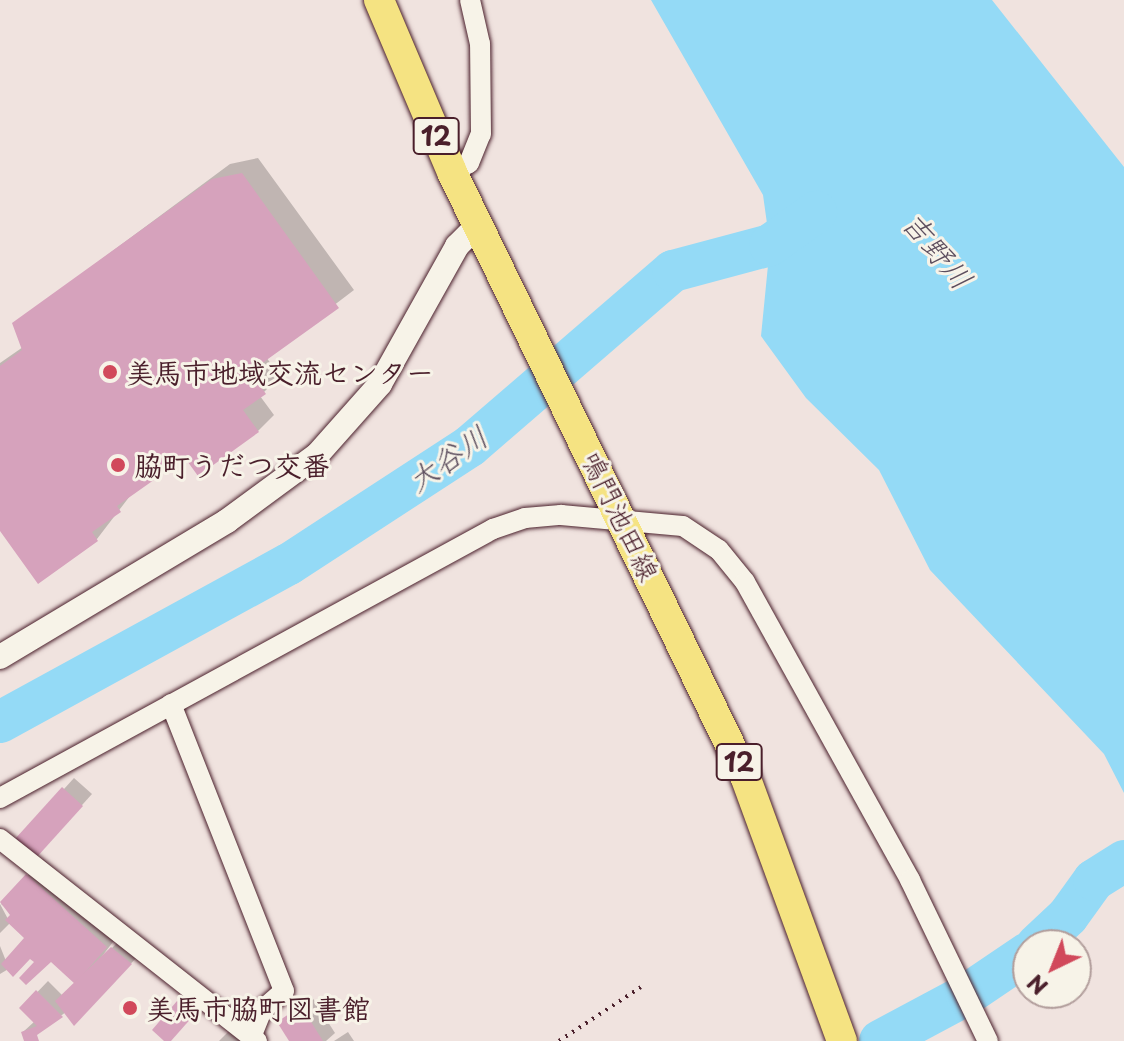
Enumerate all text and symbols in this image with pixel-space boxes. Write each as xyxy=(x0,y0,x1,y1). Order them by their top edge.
road number: 12 xyxy=(412,114,460,158)
water label: 吉野川 xyxy=(895,204,981,296)
place label: 美馬市地域交流センター xyxy=(126,355,434,389)
marker: 美馬市地域交流センター xyxy=(101,363,119,381)
water label: 大谷川 xyxy=(400,417,494,499)
street label: 鳴門池田線 xyxy=(575,446,667,586)
place label: 脇町うだつ交番 xyxy=(134,448,330,482)
marker: 脇町うだつ交番 xyxy=(109,456,127,474)
road number: 12 xyxy=(715,740,763,784)
north arrow xyxy=(1012,929,1092,1009)
text: N xyxy=(1019,967,1054,1003)
place label: 美馬市脇町図書館 xyxy=(146,991,370,1025)
marker: 美馬市脇町図書館 xyxy=(121,999,139,1017)

